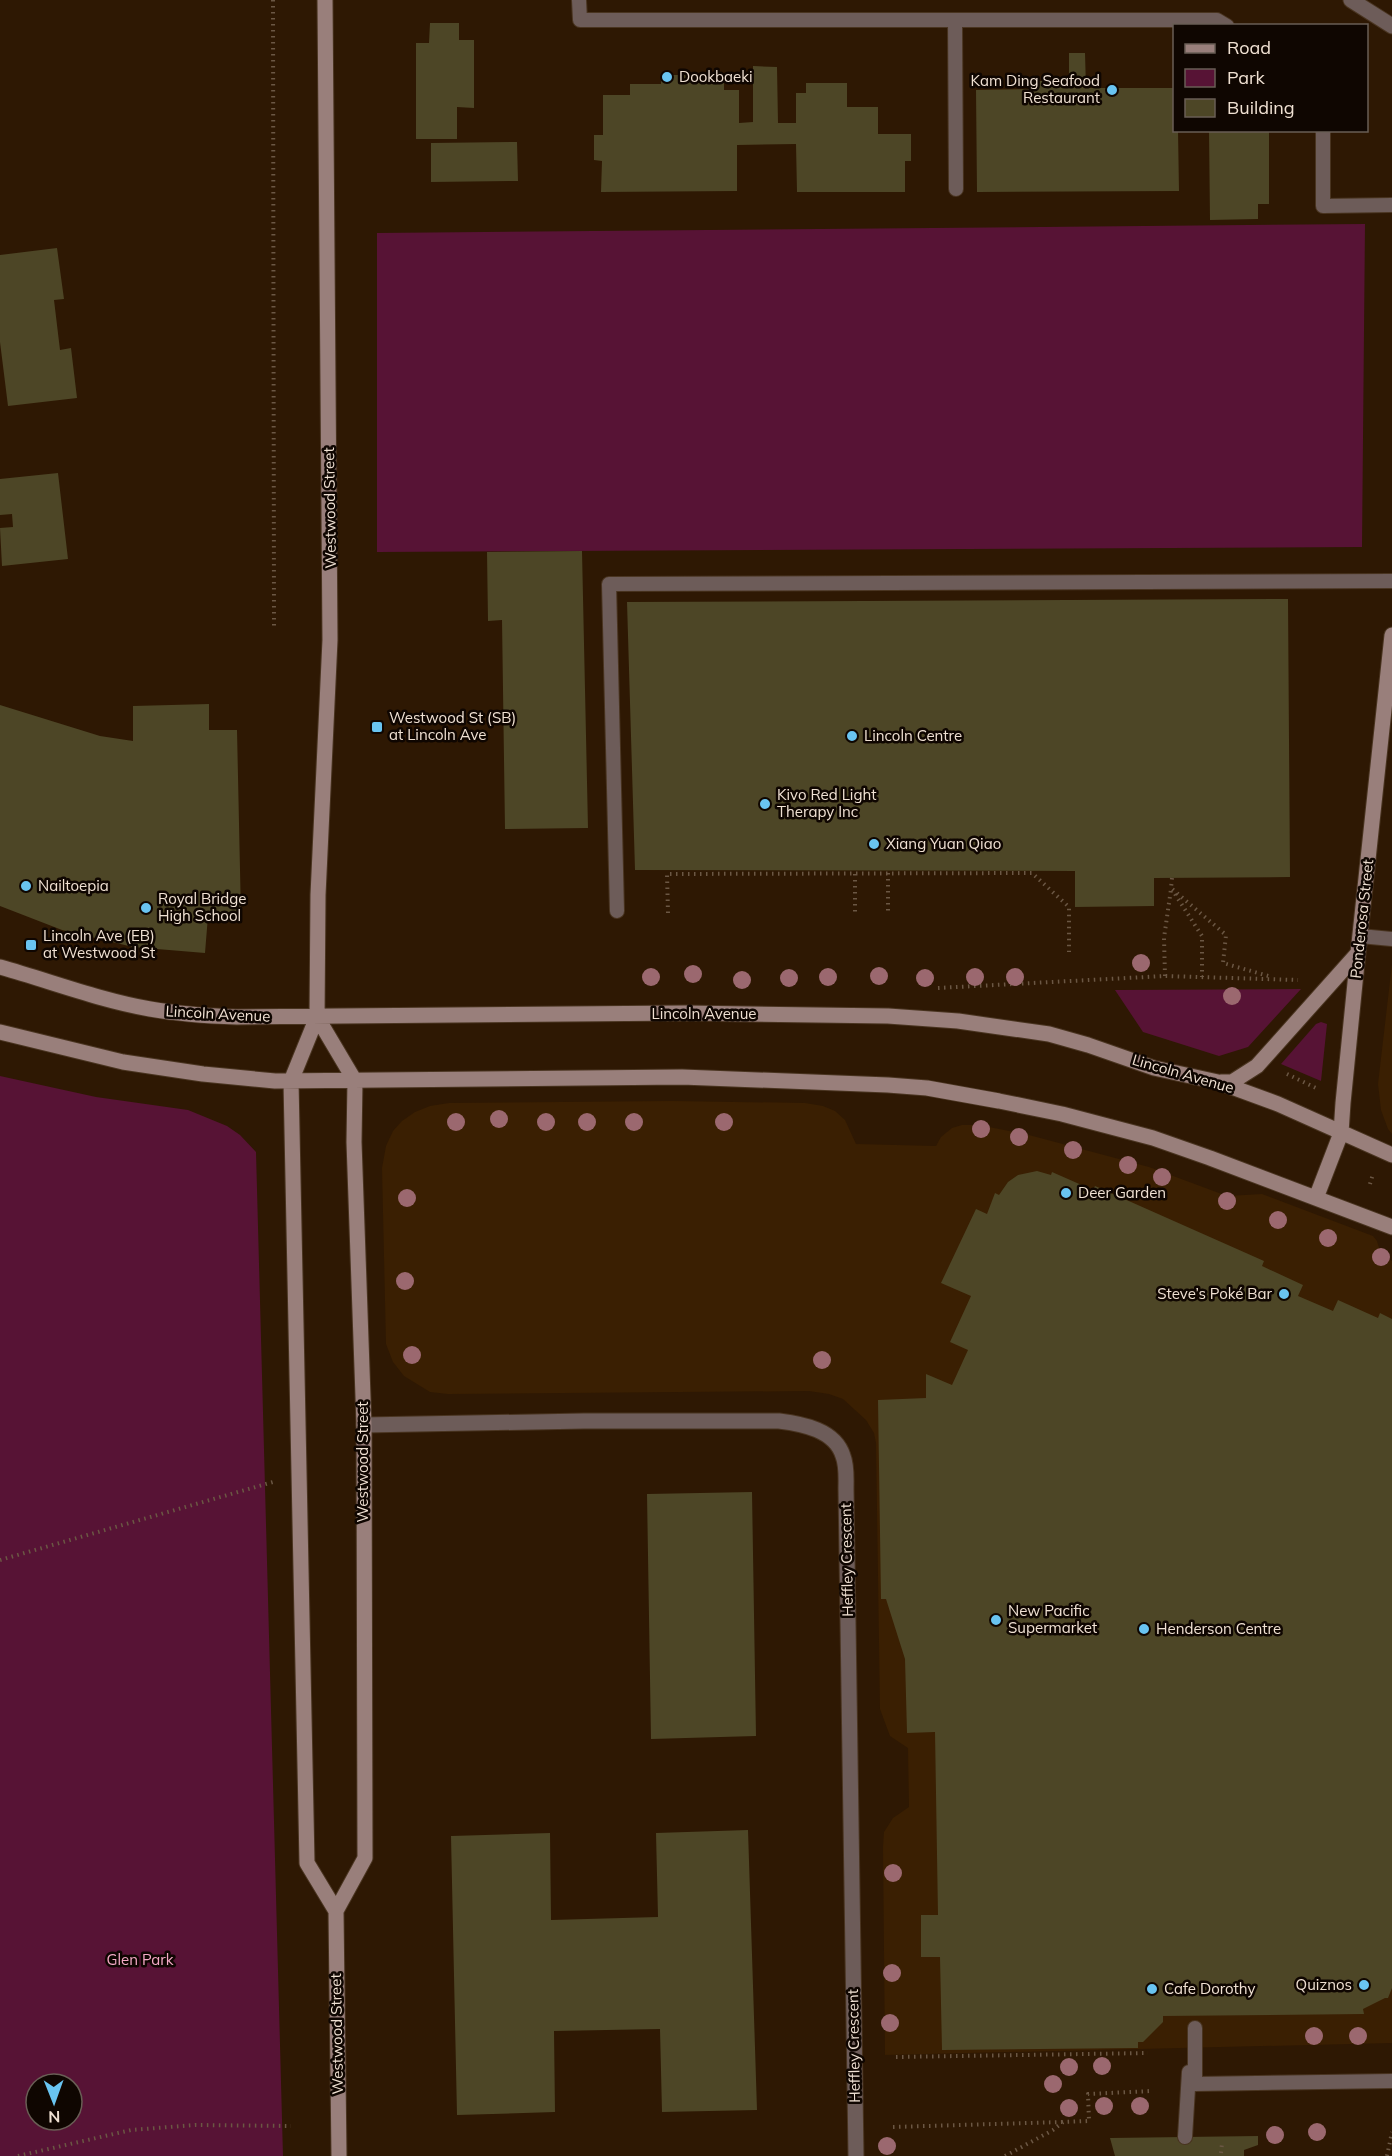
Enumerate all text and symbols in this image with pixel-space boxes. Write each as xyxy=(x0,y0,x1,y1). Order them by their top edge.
legend xyxy=(1173,24,1368,132)
text: Road xyxy=(1227,36,1271,59)
text: Park xyxy=(1227,66,1266,89)
place label: Dookbaeki xyxy=(679,67,753,86)
marker: Dookbaeki xyxy=(660,70,674,84)
place label: Kam Ding Seafood Restaurant xyxy=(970,71,1100,107)
marker: Kam Ding Seafood Restaurant xyxy=(1105,83,1119,97)
text: Building xyxy=(1227,96,1295,119)
street label: Westwood Street xyxy=(319,447,340,569)
place label: Westwood St (SB) at Lincoln Ave xyxy=(389,708,516,744)
marker: Westwood St (SB) at Lincoln Ave xyxy=(370,720,384,734)
place label: Lincoln Centre xyxy=(864,726,962,745)
marker: Lincoln Centre xyxy=(845,729,859,743)
place label: Kivo Red Light Therapy Inc xyxy=(777,785,877,821)
marker: Kivo Red Light Therapy Inc xyxy=(758,797,772,811)
place label: Xiang Yuan Qiao xyxy=(886,834,1001,853)
marker: Xiang Yuan Qiao xyxy=(867,837,881,851)
street label: Ponderosa Street xyxy=(1346,858,1377,979)
place label: Nailtoepia xyxy=(38,876,109,895)
marker: Nailtoepia xyxy=(19,879,33,893)
place label: Royal Bridge High School xyxy=(158,889,246,925)
marker: Royal Bridge High School xyxy=(139,901,153,915)
place label: Lincoln Ave (EB) at Westwood St xyxy=(43,926,155,962)
marker: Lincoln Ave (EB) at Westwood St xyxy=(24,938,38,952)
street label: Lincoln Avenue xyxy=(165,1001,271,1026)
street label: Lincoln Avenue xyxy=(652,1004,756,1023)
street label: Lincoln Avenue xyxy=(1130,1050,1236,1097)
place label: Deer Garden xyxy=(1078,1183,1166,1202)
marker: Deer Garden xyxy=(1059,1186,1073,1200)
place label: Steve’s Poké Bar xyxy=(1157,1284,1273,1303)
marker: Steve’s Poké Bar xyxy=(1277,1287,1291,1301)
street label: Westwood Street xyxy=(353,1401,372,1523)
street label: Heffley Crescent xyxy=(836,1503,857,1617)
place label: New Pacific Supermarket xyxy=(1008,1601,1097,1637)
marker: New Pacific Supermarket xyxy=(989,1613,1003,1627)
place label: Henderson Centre xyxy=(1156,1619,1281,1638)
marker: Henderson Centre xyxy=(1137,1622,1151,1636)
park label: Glen Park xyxy=(107,1950,174,1969)
street label: Westwood Street xyxy=(326,1973,347,2095)
place label: Quiznos xyxy=(1296,1975,1352,1994)
marker: Quiznos xyxy=(1357,1978,1371,1992)
place label: Cafe Dorothy xyxy=(1164,1979,1256,1998)
marker: Cafe Dorothy xyxy=(1145,1982,1159,1996)
street label: Heffley Crescent xyxy=(843,1989,864,2103)
north arrow xyxy=(24,2072,84,2132)
text: N xyxy=(48,2107,60,2127)

